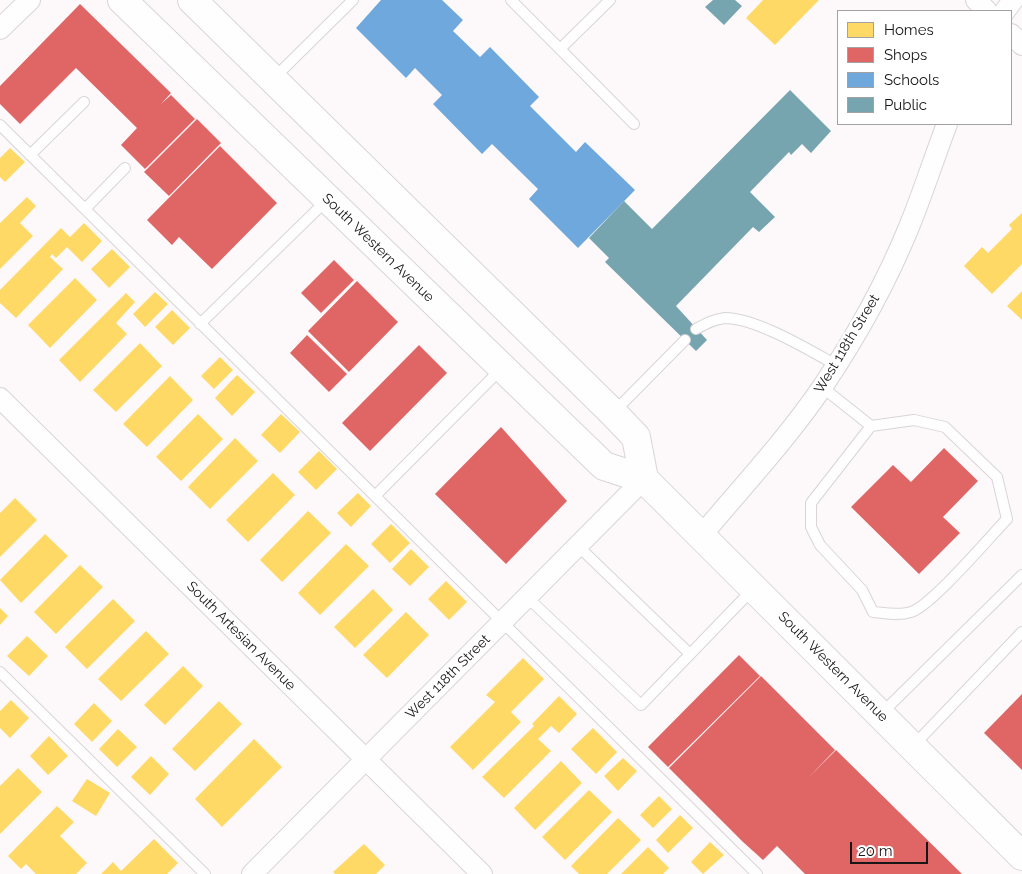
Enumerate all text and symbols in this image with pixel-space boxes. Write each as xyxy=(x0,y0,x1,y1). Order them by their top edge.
legend xyxy=(837,10,1012,125)
text: Homes xyxy=(884,21,934,39)
text: Shops xyxy=(884,46,927,64)
text: Schools xyxy=(884,71,939,89)
text: Public xyxy=(884,96,927,114)
street label: South Western Avenue xyxy=(319,190,437,306)
street label: West 118th Street xyxy=(811,291,883,397)
street label: South Artesian Avenue xyxy=(183,578,299,694)
street label: South Western Avenue xyxy=(774,608,892,726)
street label: West 118th Street xyxy=(402,631,494,723)
scale bar xyxy=(852,832,930,864)
text: 20 m xyxy=(858,842,893,860)

